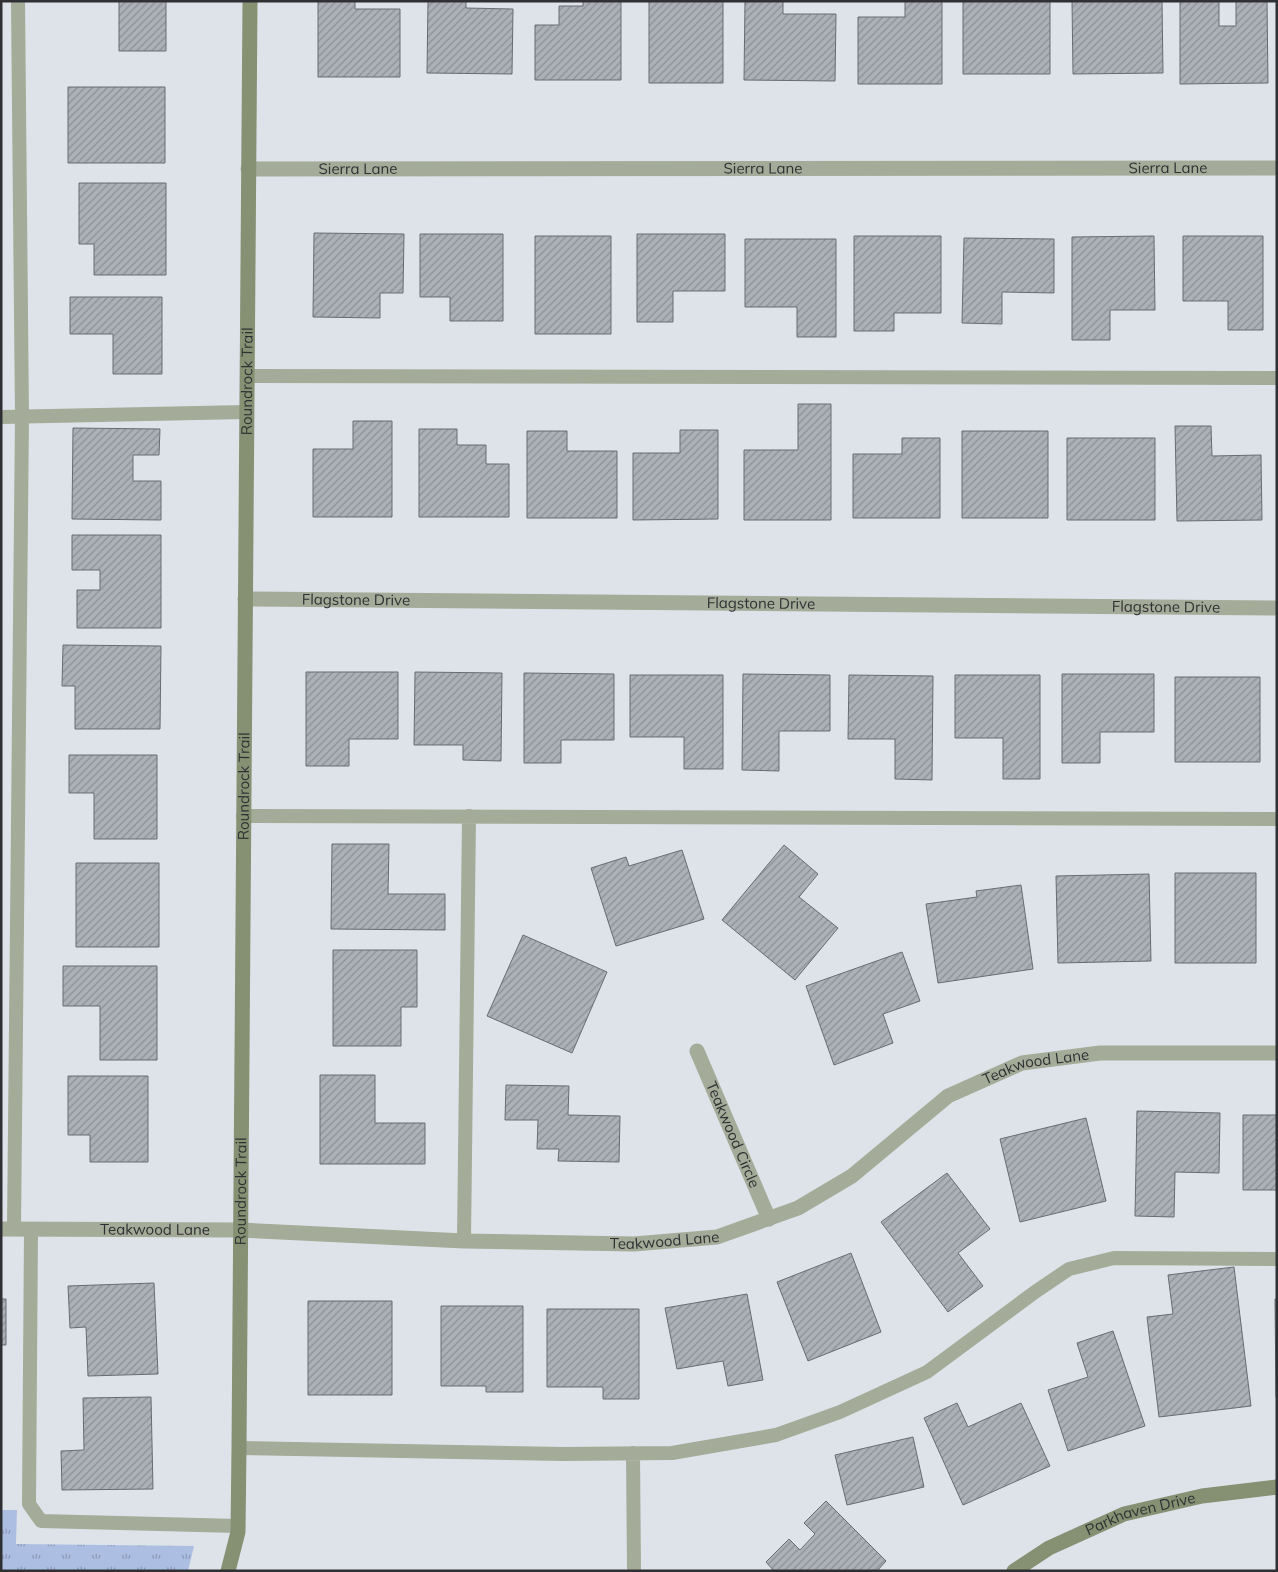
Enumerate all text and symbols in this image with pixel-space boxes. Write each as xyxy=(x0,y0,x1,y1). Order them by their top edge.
street label: Sierra Lane xyxy=(723,158,803,178)
street label: Sierra Lane xyxy=(1128,158,1208,177)
street label: Sierra Lane xyxy=(318,159,398,178)
street label: Roundrock Trail xyxy=(237,327,257,435)
street label: Flagstone Drive xyxy=(302,589,410,609)
street label: Flagstone Drive xyxy=(707,593,815,613)
street label: Flagstone Drive xyxy=(1112,597,1220,617)
street label: Roundrock Trail xyxy=(234,732,253,840)
street label: Teakwood Lane xyxy=(979,1044,1090,1088)
street label: Teakwood Circle xyxy=(702,1078,764,1191)
street label: Roundrock Trail xyxy=(231,1137,250,1245)
street label: Teakwood Lane xyxy=(100,1219,210,1239)
street label: Teakwood Lane xyxy=(610,1227,720,1253)
street label: Parkhaven Drive xyxy=(1082,1488,1197,1539)

